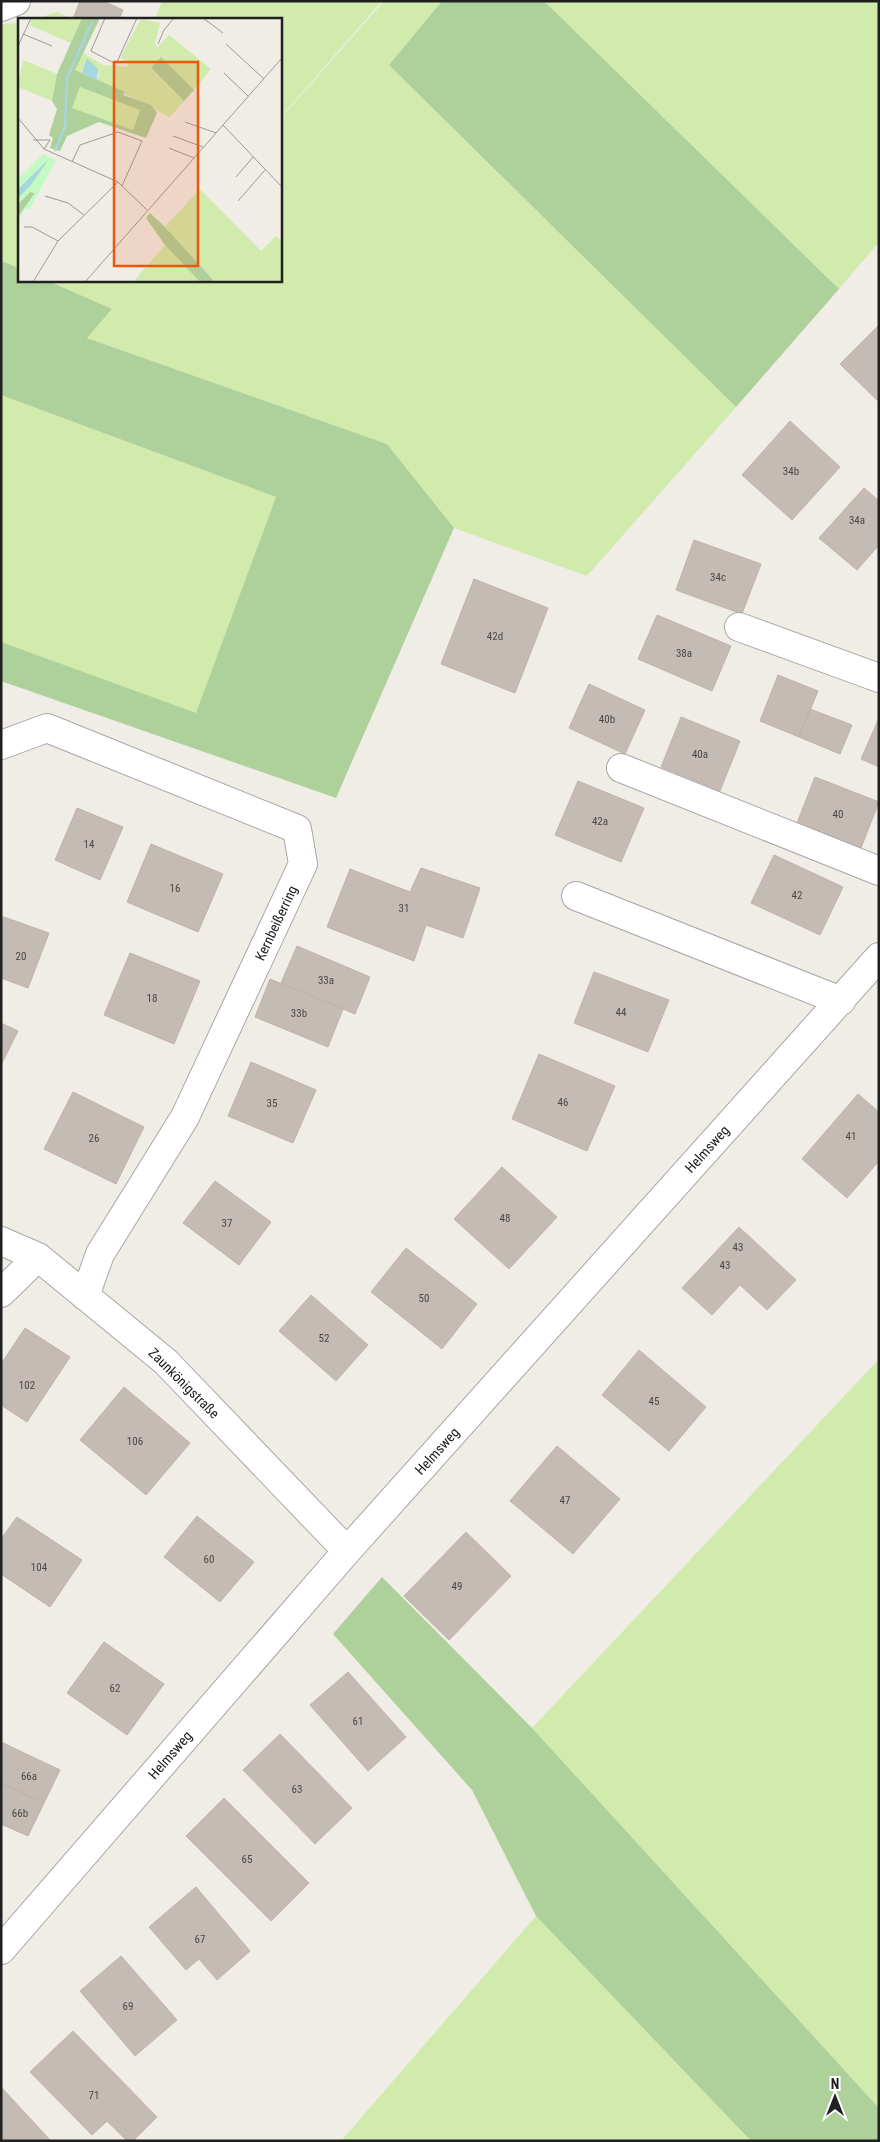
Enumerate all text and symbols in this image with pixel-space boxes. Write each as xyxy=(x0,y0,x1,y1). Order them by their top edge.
inset map xyxy=(18,18,281,281)
house number: 34b xyxy=(783,465,799,478)
house number: 34a xyxy=(849,514,865,527)
house number: 34c xyxy=(710,571,726,584)
house number: 42d xyxy=(487,630,503,643)
house number: 38a xyxy=(676,647,692,660)
house number: 40b xyxy=(599,713,615,726)
house number: 40a xyxy=(692,748,708,761)
house number: 40 xyxy=(833,808,843,821)
house number: 42a xyxy=(592,815,608,828)
house number: 14 xyxy=(84,838,95,851)
house number: 16 xyxy=(170,882,180,895)
street label: Kernbeißerring xyxy=(252,883,300,963)
house number: 42 xyxy=(792,889,802,902)
house number: 31 xyxy=(399,902,409,915)
house number: 20 xyxy=(16,950,26,963)
house number: 33a xyxy=(318,974,334,987)
house number: 18 xyxy=(147,992,157,1005)
house number: 44 xyxy=(616,1006,627,1019)
house number: 33b xyxy=(291,1007,307,1020)
house number: 46 xyxy=(558,1096,568,1109)
house number: 35 xyxy=(267,1097,277,1110)
street label: Helmsweg xyxy=(682,1122,732,1176)
house number: 41 xyxy=(846,1130,856,1143)
house number: 26 xyxy=(89,1132,99,1145)
house number: 48 xyxy=(500,1212,510,1225)
house number: 37 xyxy=(222,1217,232,1230)
house number: 43 xyxy=(733,1241,743,1254)
house number: 43 xyxy=(720,1259,730,1272)
house number: 50 xyxy=(419,1292,429,1305)
house number: 52 xyxy=(319,1332,329,1345)
street label: Zaunkönigstraße xyxy=(145,1344,223,1422)
house number: 102 xyxy=(19,1379,35,1392)
house number: 45 xyxy=(649,1395,659,1408)
street label: Helmsweg xyxy=(412,1424,462,1478)
house number: 106 xyxy=(127,1435,143,1448)
house number: 47 xyxy=(560,1494,570,1507)
house number: 60 xyxy=(204,1553,214,1566)
house number: 104 xyxy=(31,1561,48,1574)
house number: 49 xyxy=(452,1580,462,1593)
house number: 62 xyxy=(110,1682,120,1695)
house number: 61 xyxy=(353,1715,363,1728)
street label: Helmsweg xyxy=(145,1728,195,1782)
house number: 66a xyxy=(21,1770,37,1783)
house number: 63 xyxy=(292,1783,302,1796)
house number: 66b xyxy=(12,1807,28,1820)
house number: 65 xyxy=(242,1853,252,1866)
house number: 67 xyxy=(195,1933,205,1946)
house number: 69 xyxy=(123,2000,133,2013)
north arrow xyxy=(810,2072,860,2122)
text: N xyxy=(831,2076,839,2092)
house number: 71 xyxy=(89,2089,99,2102)

